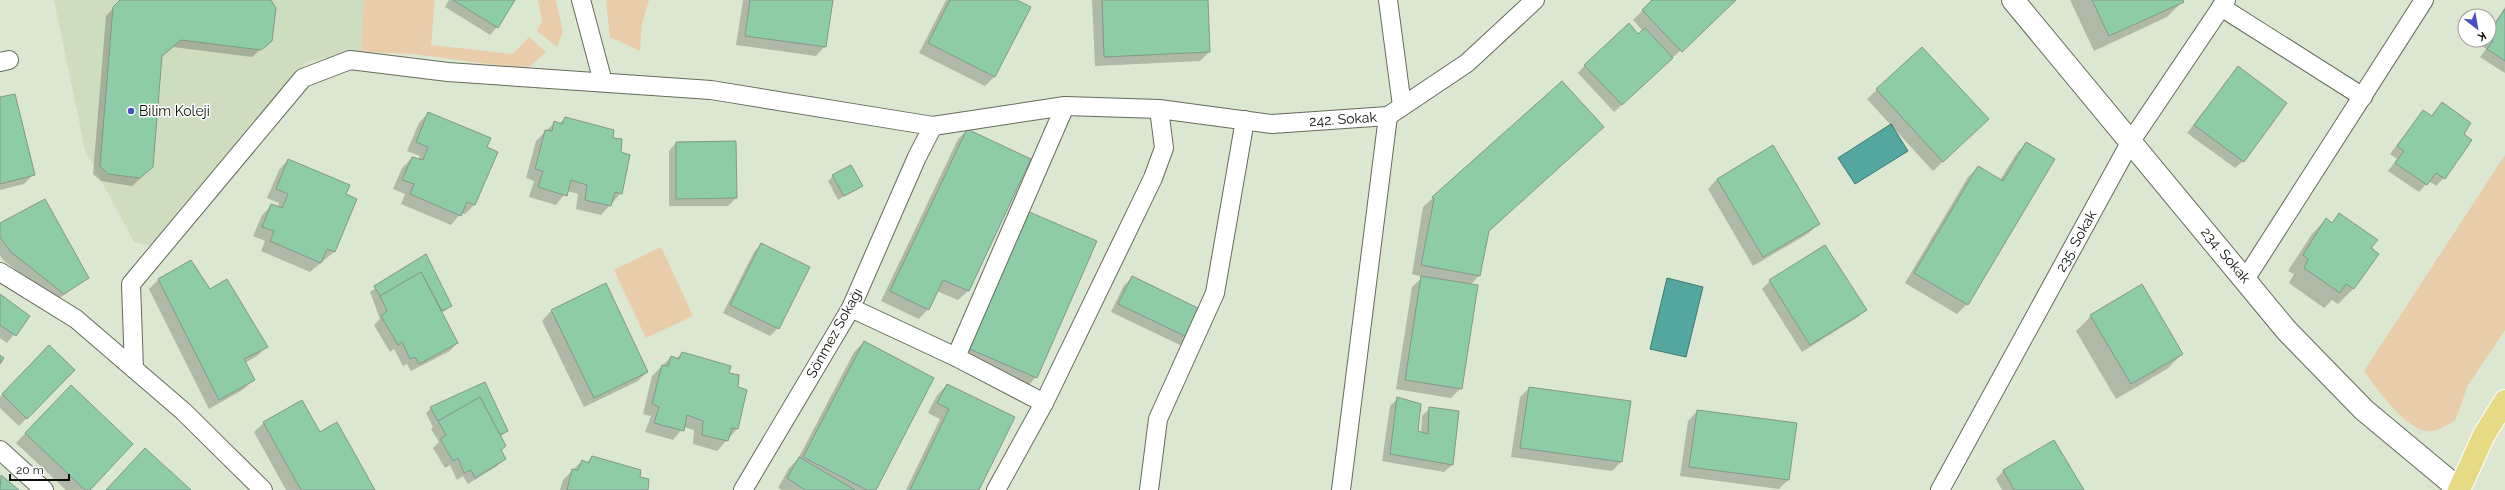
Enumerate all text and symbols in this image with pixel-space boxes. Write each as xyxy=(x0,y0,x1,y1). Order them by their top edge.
north arrow xyxy=(2457,8,2497,48)
text: K xyxy=(2475,29,2488,44)
place label: Bilim Koleji xyxy=(139,103,210,119)
marker: Bilim Koleji xyxy=(126,106,136,116)
street label: 242. Sokak xyxy=(1309,109,1378,129)
street label: 235. Sokak xyxy=(2053,207,2100,275)
street label: 234. Sokak xyxy=(2198,224,2254,287)
street label: Sönmez Sokağı xyxy=(803,285,865,381)
scale bar xyxy=(10,456,69,482)
text: 20 m xyxy=(16,463,44,477)

